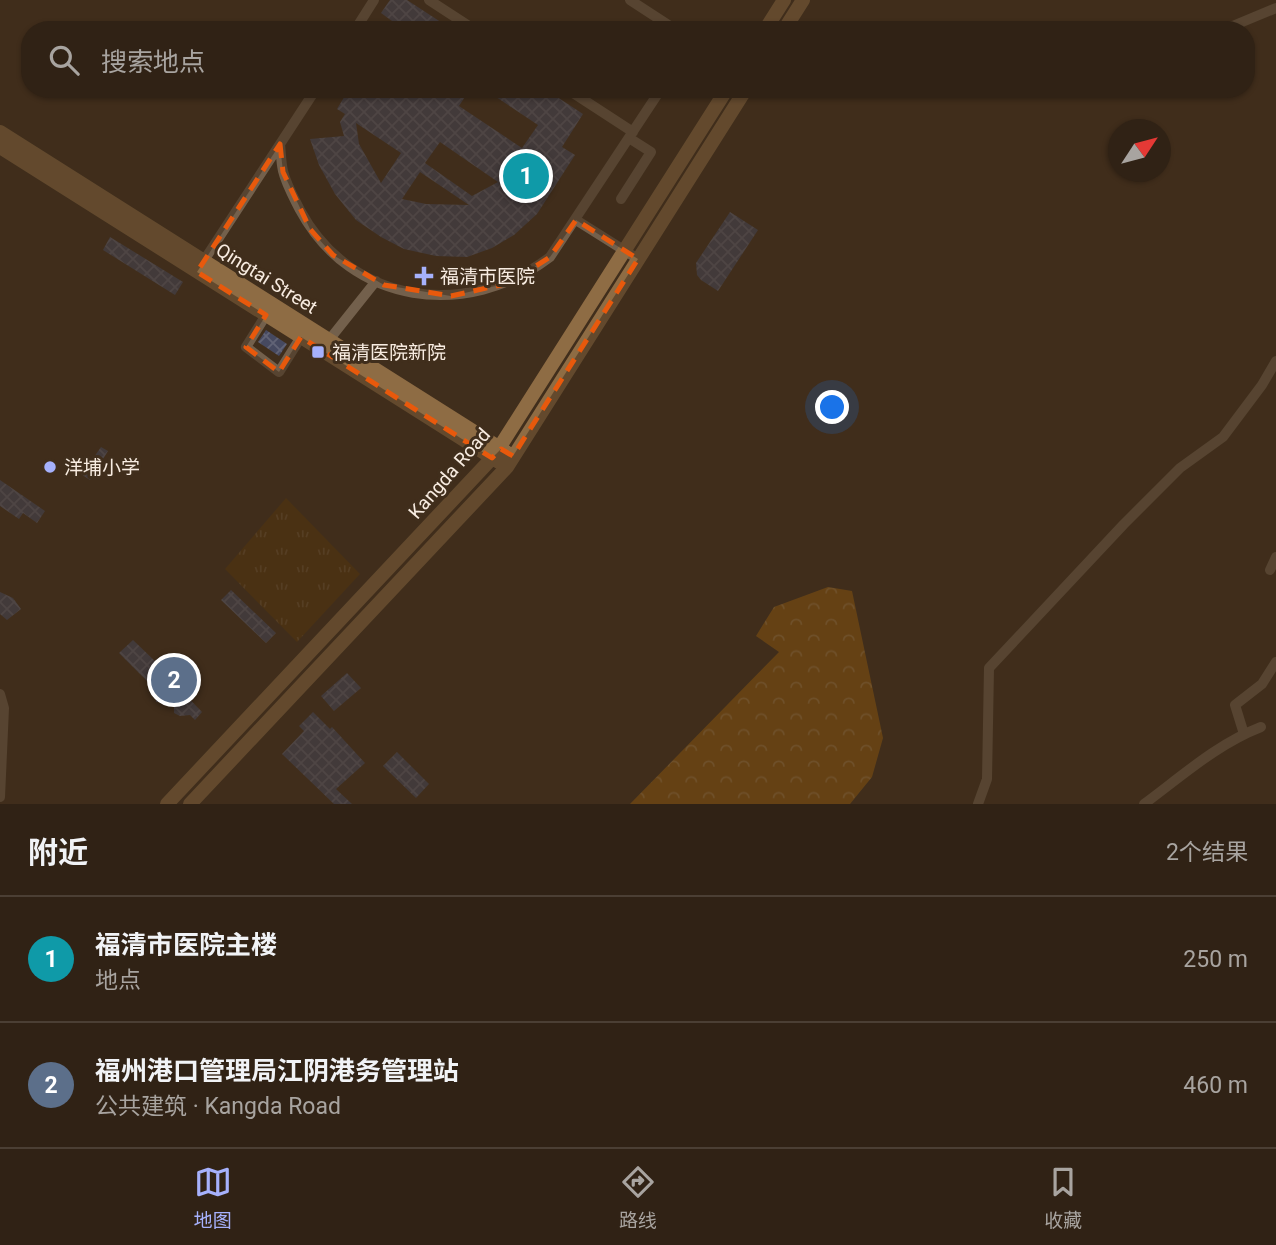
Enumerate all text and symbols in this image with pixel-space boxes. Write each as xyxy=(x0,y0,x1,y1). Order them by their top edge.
search box xyxy=(21,21,1255,98)
icon: search xyxy=(45,41,83,79)
text: 搜索地点 xyxy=(101,47,205,77)
north arrow xyxy=(1108,119,1171,182)
pin: 1 xyxy=(503,150,549,202)
street label: Qingtai Street xyxy=(212,238,322,319)
place label: 福清市医院 xyxy=(440,265,535,288)
marker: 福清市医院 xyxy=(414,266,434,286)
place label: 福清医院新院 xyxy=(332,341,446,364)
marker: 福清医院新院 xyxy=(310,344,326,360)
your location xyxy=(815,390,849,424)
street label: Kangda Road xyxy=(404,423,495,523)
place label: 洋埔小学 xyxy=(64,456,140,479)
marker: 洋埔小学 xyxy=(42,459,58,475)
pin: 2 xyxy=(151,654,197,706)
text: 附近 xyxy=(28,835,88,870)
text: 2个结果 xyxy=(1166,839,1248,866)
text: 福清市医院主楼 xyxy=(95,930,277,960)
text: 1 xyxy=(44,946,58,973)
text: 250 m xyxy=(1183,946,1248,973)
text: 地点 xyxy=(95,967,141,994)
text: 福州港口管理局江阴港务管理站 xyxy=(95,1056,459,1086)
text: 2 xyxy=(44,1072,58,1099)
text: 460 m xyxy=(1183,1072,1248,1099)
text: 公共建筑 · Kangda Road xyxy=(95,1093,341,1120)
tab: 地图 xyxy=(194,1163,232,1232)
tab: 路线 xyxy=(619,1163,657,1232)
tab: 收藏 xyxy=(1044,1163,1082,1232)

